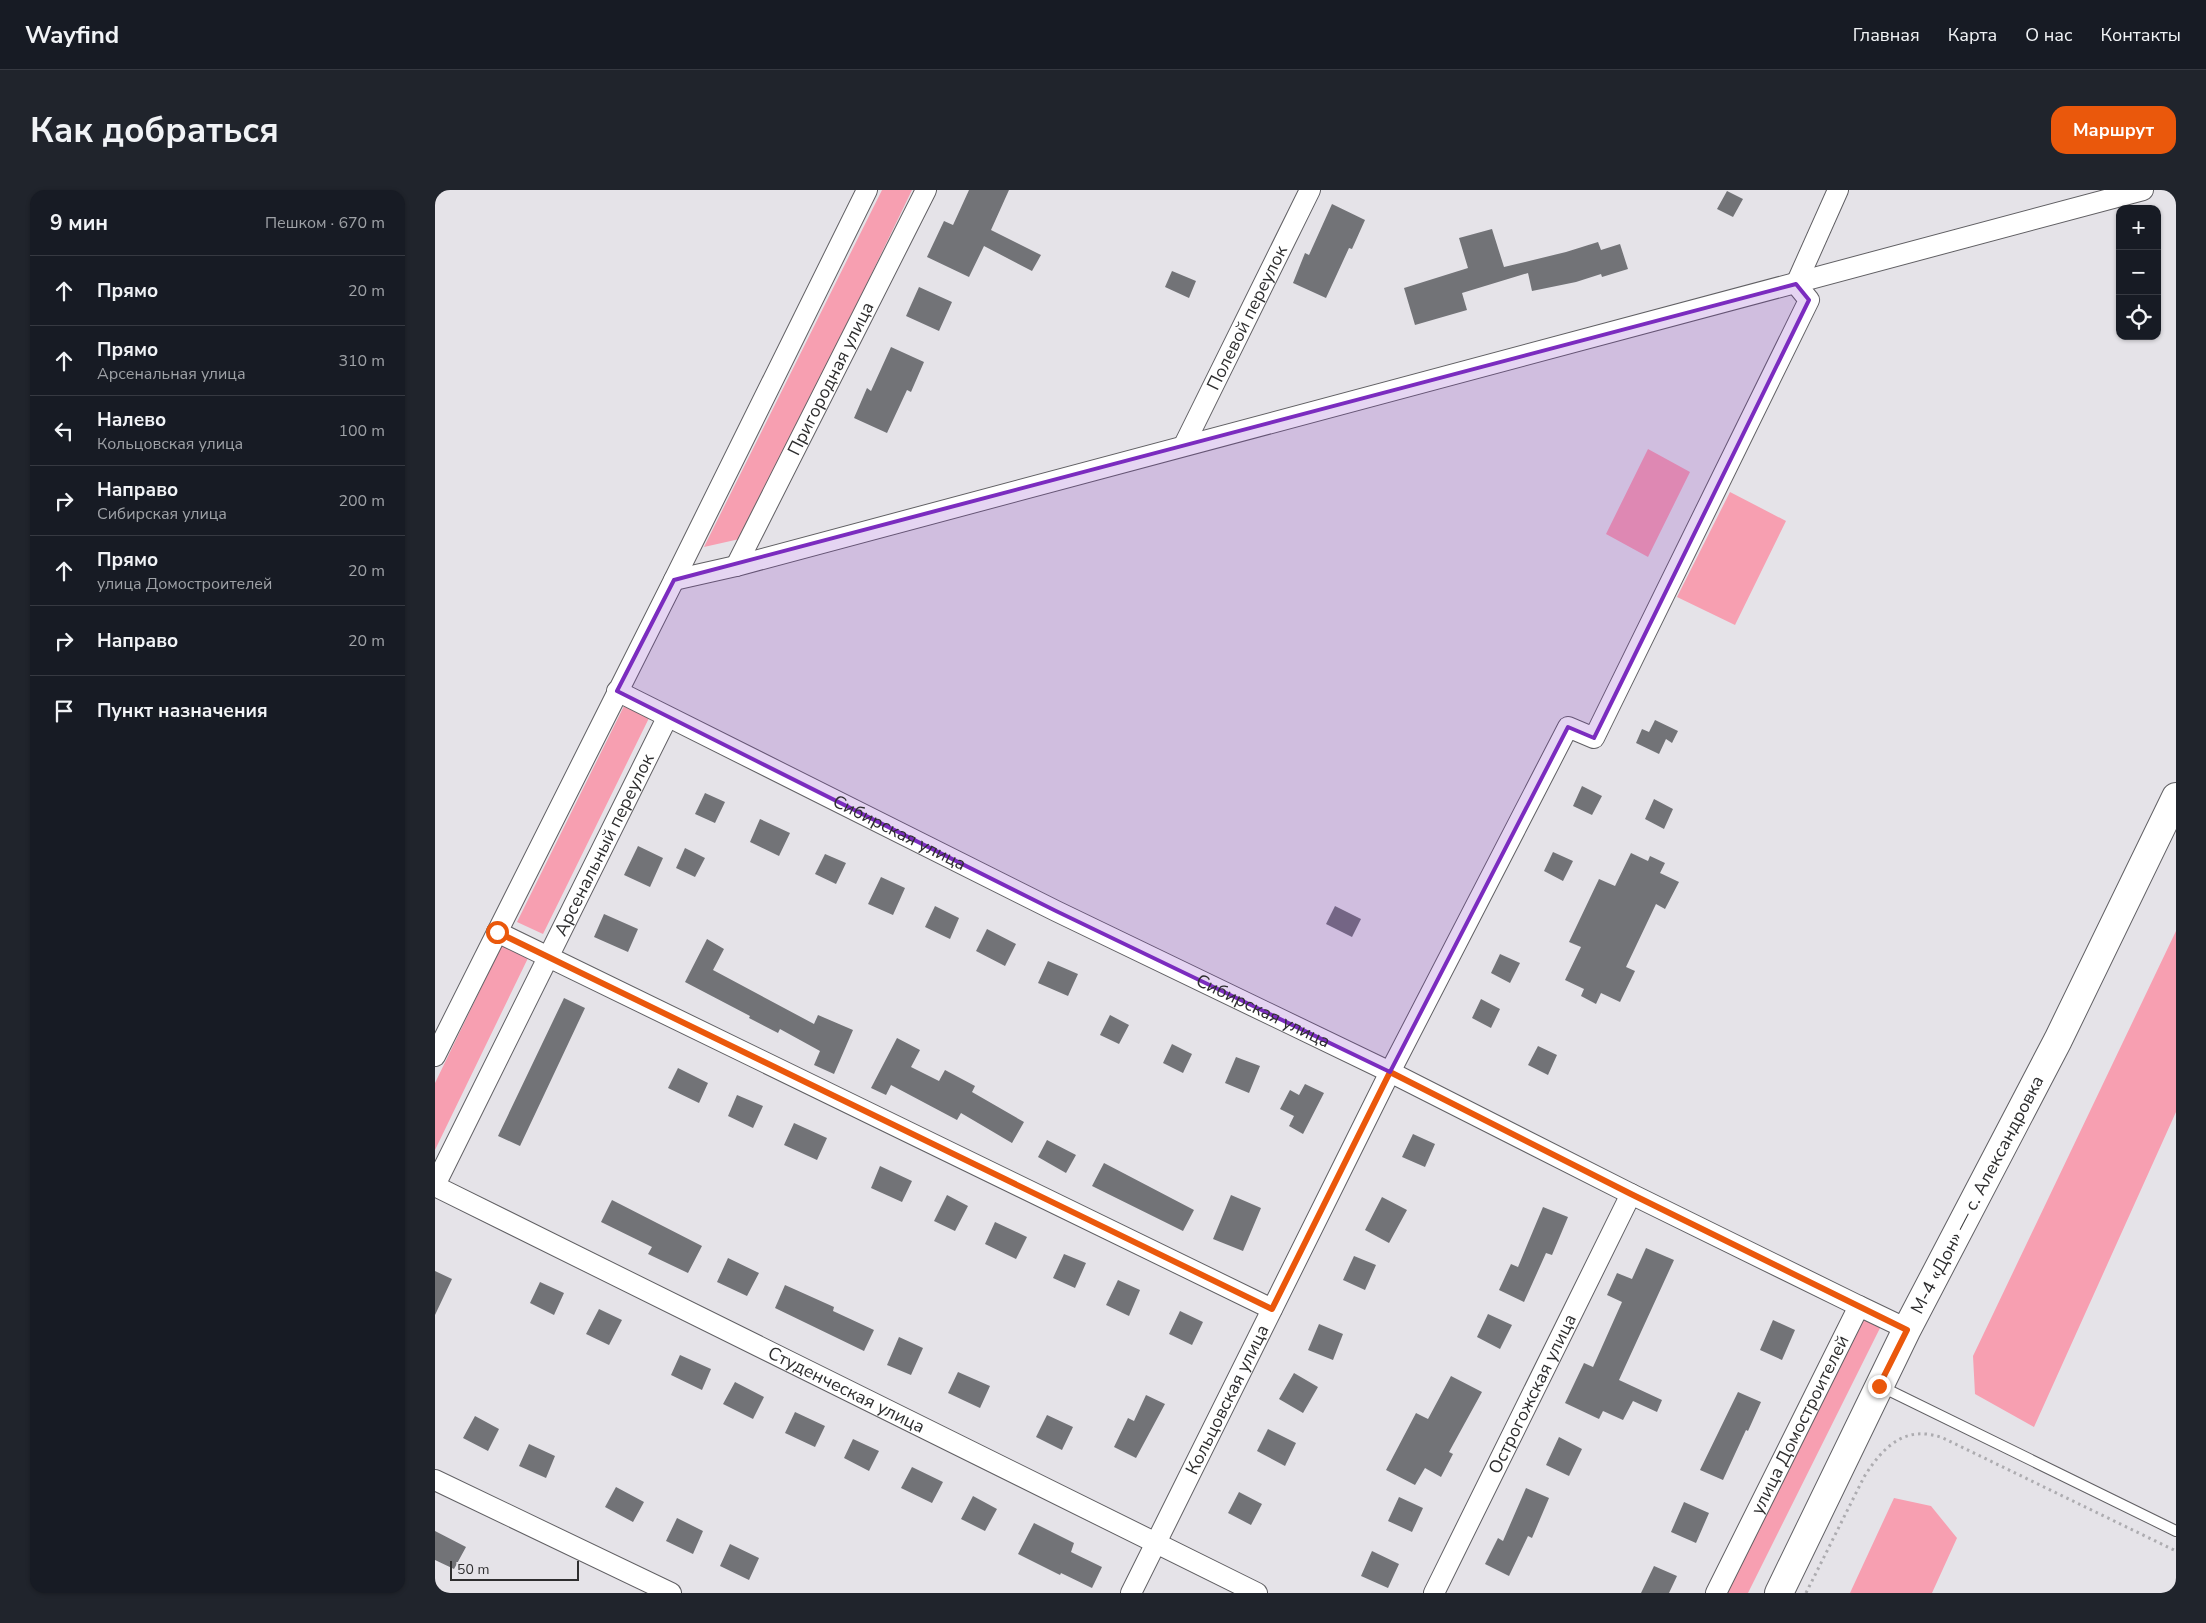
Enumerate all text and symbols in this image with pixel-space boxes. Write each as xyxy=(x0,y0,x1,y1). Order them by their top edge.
text: Wayfind xyxy=(25,19,119,51)
text: Главная xyxy=(1853,23,1920,47)
text: Карта xyxy=(1948,23,1997,47)
text: О нас xyxy=(2025,23,2073,47)
text: Контакты xyxy=(2101,23,2181,47)
button: Маршрут xyxy=(2051,106,2176,154)
text: Как добраться xyxy=(30,107,279,154)
map controls xyxy=(2116,205,2161,340)
button: + xyxy=(2116,205,2161,250)
text: 9 мин xyxy=(50,209,108,237)
text: Пешком · 670 m xyxy=(265,212,385,234)
street label: Полевой переулок xyxy=(1201,241,1293,394)
button: − xyxy=(2116,250,2161,295)
icon: ahead xyxy=(50,277,78,305)
text: Прямо xyxy=(97,278,158,304)
text: 20 m xyxy=(348,280,385,302)
button: locate xyxy=(2116,295,2161,340)
street label: Пригородная улица xyxy=(782,298,880,460)
text: Прямо xyxy=(97,337,158,363)
icon: ahead xyxy=(50,347,78,375)
text: 310 m xyxy=(338,350,385,372)
text: Арсенальная улица xyxy=(97,363,246,385)
text: Налево xyxy=(97,407,166,433)
icon: left xyxy=(50,417,78,445)
text: 100 m xyxy=(338,420,385,442)
text: Кольцовская улица xyxy=(97,433,243,455)
text: Направо xyxy=(97,477,178,503)
icon: right xyxy=(50,487,78,515)
text: 200 m xyxy=(338,490,385,512)
text: Сибирская улица xyxy=(97,503,227,525)
text: Прямо xyxy=(97,547,158,573)
icon: ahead xyxy=(50,557,78,585)
text: 20 m xyxy=(348,560,385,582)
text: улица Домостроителей xyxy=(97,573,272,595)
icon: right xyxy=(50,627,78,655)
text: Направо xyxy=(97,628,178,654)
text: 20 m xyxy=(348,630,385,652)
icon: arrive xyxy=(50,697,78,725)
text: Пункт назначения xyxy=(97,698,268,724)
street label: Арсенальный переулок xyxy=(549,749,660,940)
street label: Сибирская улица xyxy=(829,789,970,876)
route start xyxy=(486,921,509,944)
street label: Сибирская улица xyxy=(1192,968,1334,1053)
street label: М-4 «Дон» — с. Александровка xyxy=(1905,1071,2049,1318)
street label: Острогожская улица xyxy=(1483,1310,1582,1478)
street label: Кольцовская улица xyxy=(1180,1321,1275,1479)
street label: улица Домостроителей xyxy=(1745,1331,1855,1518)
street label: Студенческая улица xyxy=(764,1341,929,1439)
route end xyxy=(1868,1375,1891,1398)
scale bar xyxy=(450,1558,579,1581)
text: 50 m xyxy=(457,1560,489,1579)

